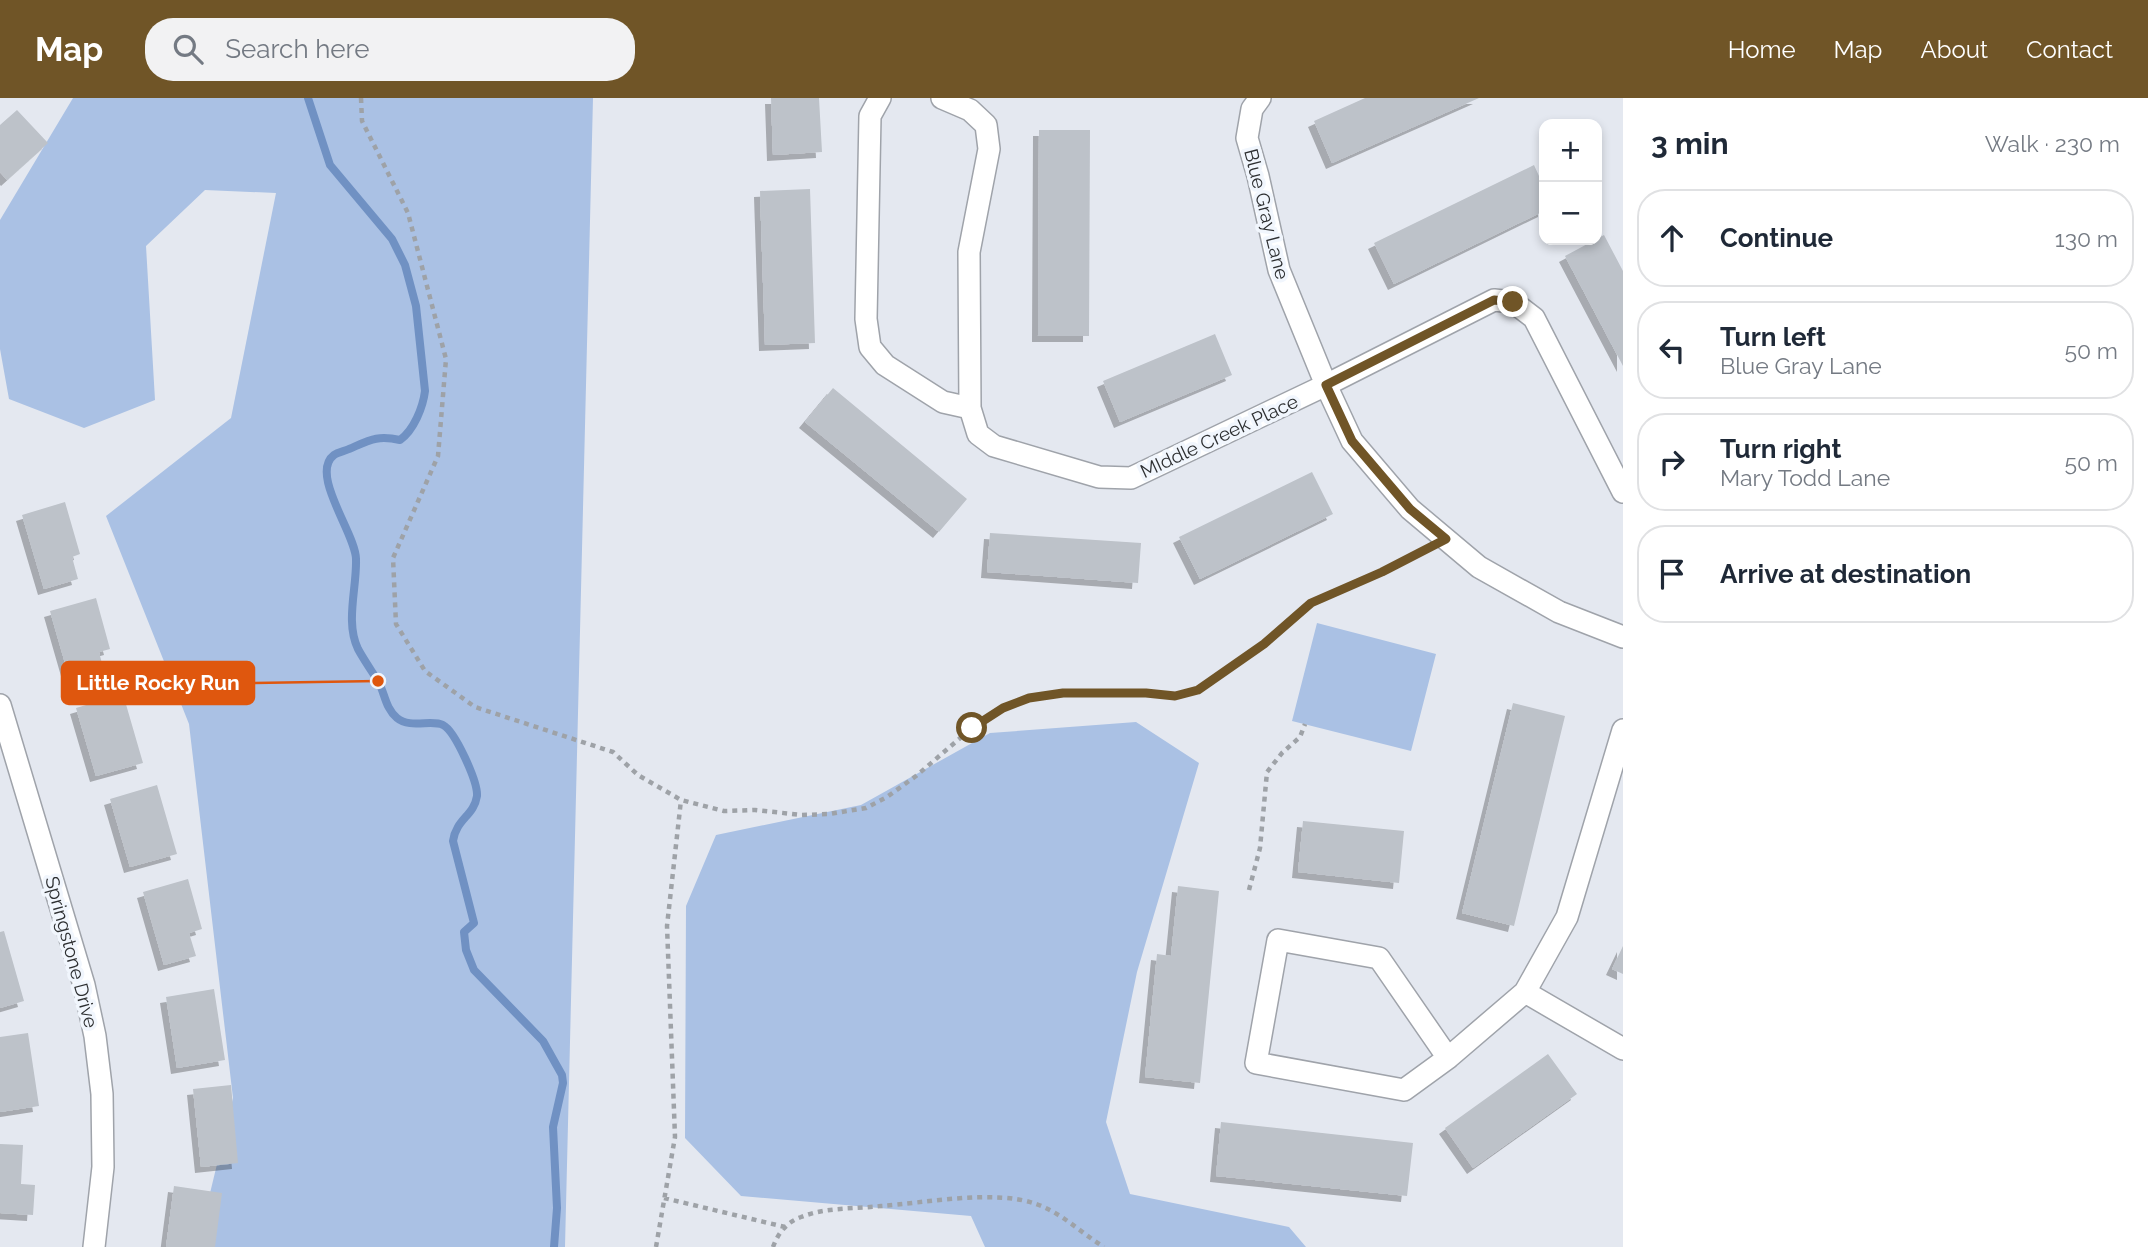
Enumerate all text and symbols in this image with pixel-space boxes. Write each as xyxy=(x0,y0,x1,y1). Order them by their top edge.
search box xyxy=(145,18,635,81)
text: Map xyxy=(35,30,103,69)
icon: search xyxy=(169,30,207,68)
text: Search here xyxy=(225,34,370,64)
text: Home xyxy=(1728,35,1796,64)
text: Map xyxy=(1834,35,1882,64)
text: About xyxy=(1920,35,1988,64)
text: Contact xyxy=(2026,35,2113,64)
map controls xyxy=(1539,119,1602,245)
button: + xyxy=(1539,119,1602,182)
text: 3 min xyxy=(1651,126,1729,161)
text: Walk · 230 m xyxy=(1985,130,2120,157)
street label: Blue Gray Lane xyxy=(1240,146,1294,282)
button: − xyxy=(1539,182,1602,245)
icon: ahead xyxy=(1653,219,1691,257)
text: Continue xyxy=(1720,223,1833,253)
text: 130 m xyxy=(2055,225,2118,252)
route end xyxy=(1497,286,1528,317)
text: Turn left xyxy=(1720,322,1826,352)
icon: left xyxy=(1653,331,1691,369)
text: 50 m xyxy=(2064,337,2118,364)
text: Blue Gray Lane xyxy=(1720,352,1882,379)
street label: MIddle Creek Place xyxy=(1137,390,1301,482)
text: Turn right xyxy=(1720,434,1841,464)
icon: right xyxy=(1653,443,1691,481)
text: 50 m xyxy=(2064,449,2118,476)
text: Mary Todd Lane xyxy=(1720,464,1890,491)
icon: arrive xyxy=(1653,555,1691,593)
text: Arrive at destination xyxy=(1720,559,1971,589)
callout: Little Rocky Run xyxy=(62,662,254,704)
text: Little Rocky Run xyxy=(76,670,240,695)
route start xyxy=(956,712,987,743)
street label: Springstone Drive xyxy=(41,874,103,1030)

